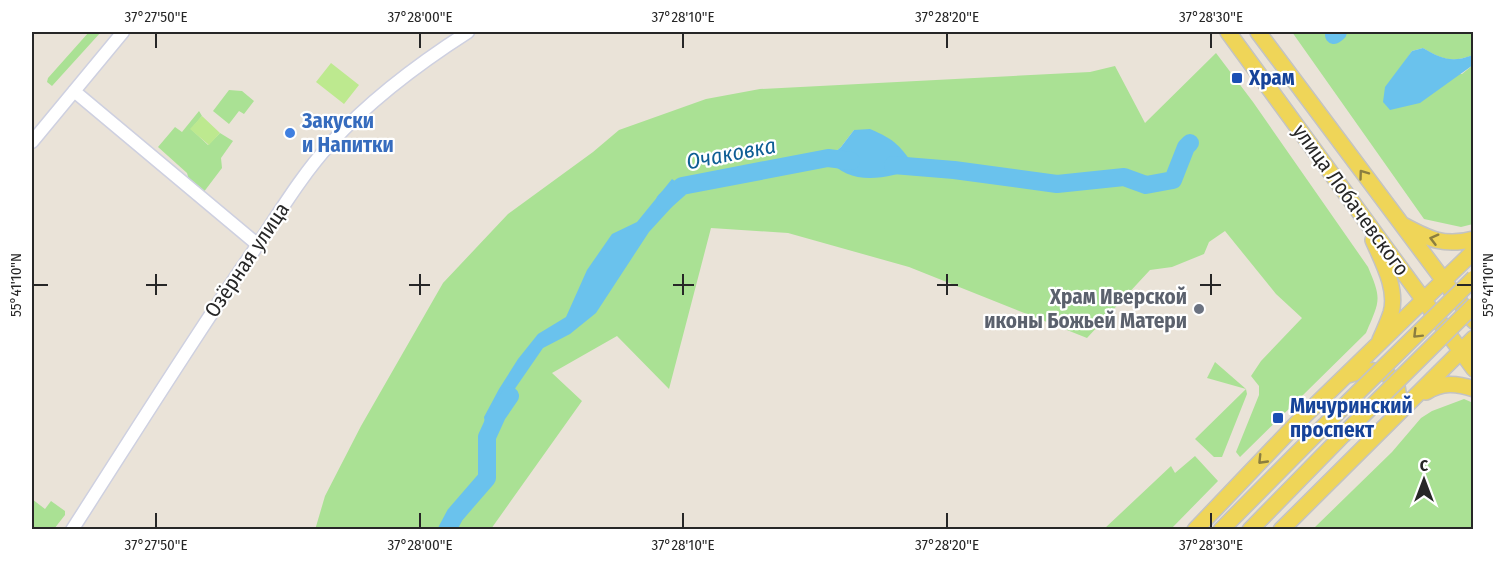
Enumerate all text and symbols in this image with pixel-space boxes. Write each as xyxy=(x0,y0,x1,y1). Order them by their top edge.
text: 37°27'50"E xyxy=(125,8,187,26)
text: 37°28'00"E xyxy=(388,8,452,26)
text: 37°28'10"E xyxy=(651,8,715,26)
text: 37°28'20"E xyxy=(915,8,979,26)
text: 37°28'30"E xyxy=(1179,8,1243,26)
place label: Храм xyxy=(1248,65,1295,91)
marker: Храм xyxy=(1230,71,1244,85)
place label: Закуски и Напитки xyxy=(301,108,394,158)
street label: улица Лобачевского xyxy=(1287,119,1415,281)
marker: Закуски и Напитки xyxy=(283,126,297,140)
water label: Очаковка xyxy=(684,132,778,175)
one-way arrow xyxy=(1359,170,1370,181)
street label: Озёрная улица xyxy=(199,198,295,322)
one-way arrow xyxy=(1429,234,1440,246)
text: 55°41'10"N xyxy=(7,253,25,317)
text: 55°41'10"N xyxy=(1479,253,1497,317)
place label: Храм Иверской иконы Божьей Матери xyxy=(984,284,1187,334)
marker: Храм Иверской иконы Божьей Матери xyxy=(1192,302,1206,316)
one-way arrow xyxy=(1413,327,1424,337)
place label: Мичуринский проспект xyxy=(1290,393,1413,443)
marker: Мичуринский проспект xyxy=(1271,411,1285,425)
north arrow xyxy=(1394,450,1454,510)
one-way arrow xyxy=(1258,453,1269,464)
text: С xyxy=(1420,456,1429,475)
text: 37°27'50"E xyxy=(125,536,187,554)
text: 37°28'00"E xyxy=(388,536,452,554)
text: 37°28'10"E xyxy=(651,536,715,554)
text: 37°28'20"E xyxy=(915,536,979,554)
text: 37°28'30"E xyxy=(1179,536,1243,554)

